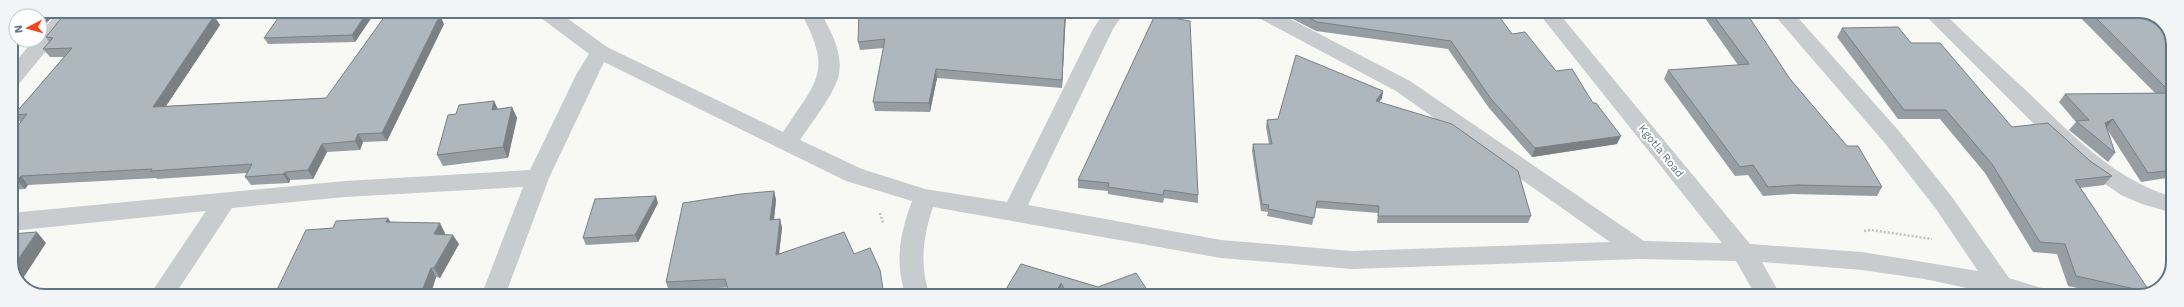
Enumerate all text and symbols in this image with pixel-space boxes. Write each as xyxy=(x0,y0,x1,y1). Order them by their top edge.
north arrow xyxy=(8,8,48,48)
text: N xyxy=(12,24,25,34)
street label: Kgotla Road xyxy=(1636,122,1686,180)

